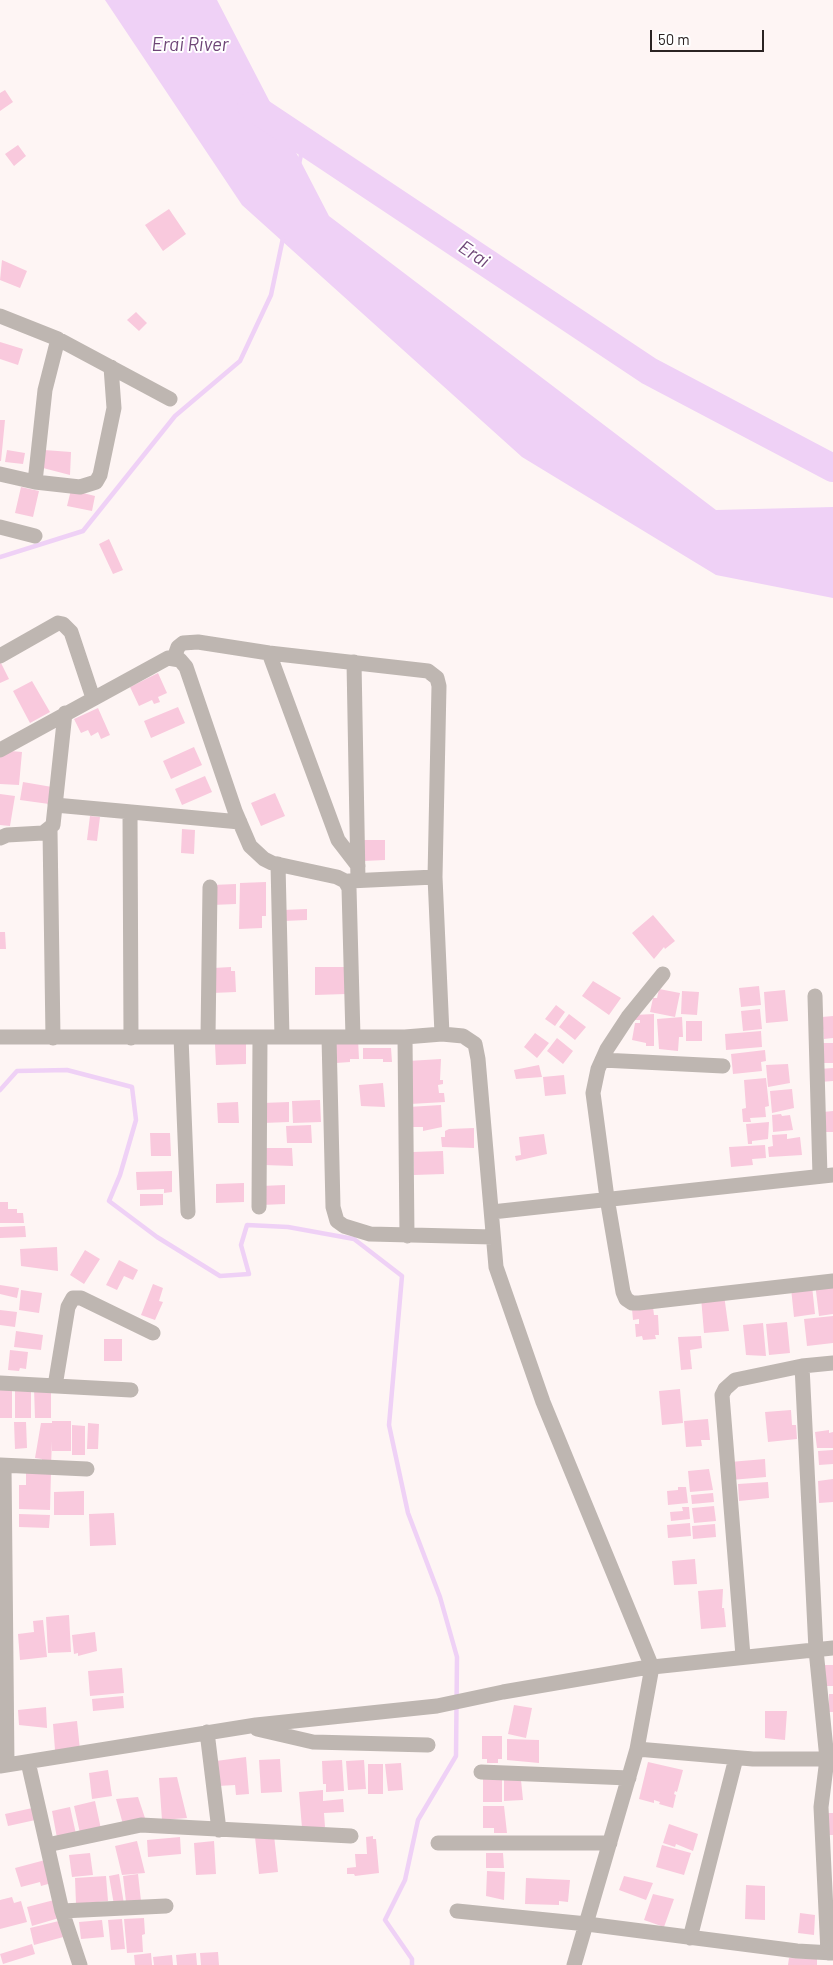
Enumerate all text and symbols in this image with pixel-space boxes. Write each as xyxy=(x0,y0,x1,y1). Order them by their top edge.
scale bar xyxy=(653,20,767,52)
text: 50 m xyxy=(658,30,690,48)
water label: Erai River xyxy=(151,34,229,56)
water label: Erai xyxy=(454,235,494,273)

